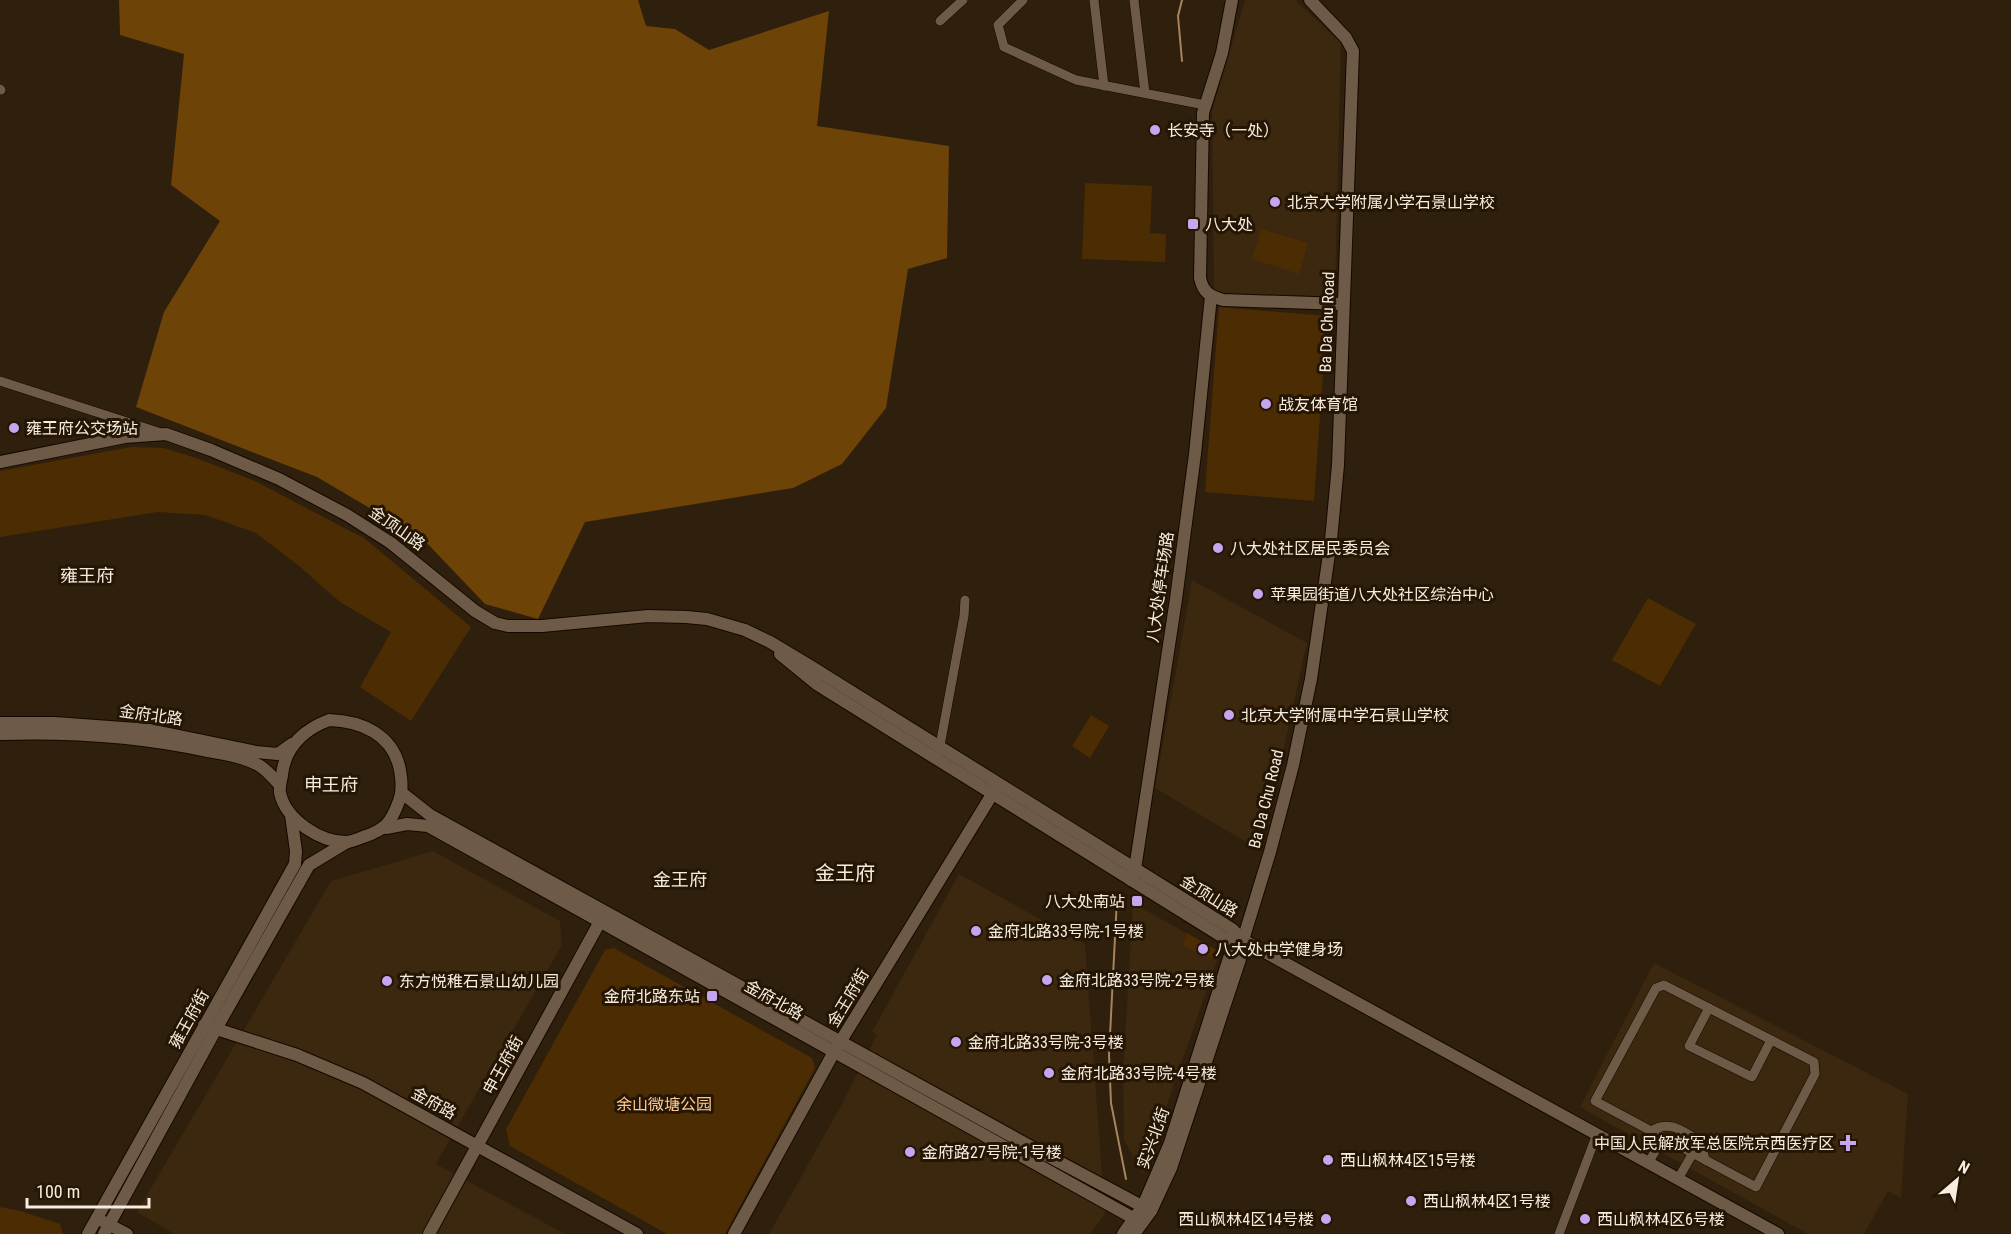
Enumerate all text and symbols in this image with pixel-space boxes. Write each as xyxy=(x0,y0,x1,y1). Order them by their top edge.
place label: 长安寺（一处） xyxy=(1167,121,1279,140)
marker: 长安寺（一处） xyxy=(1148,123,1162,137)
place label: 北京大学附属小学石景山学校 xyxy=(1287,193,1495,212)
marker: 北京大学附属小学石景山学校 xyxy=(1268,195,1282,209)
place label: 八大处 xyxy=(1205,215,1253,234)
marker: 八大处 xyxy=(1186,217,1200,231)
street label: Ba Da Chu Road xyxy=(1316,271,1338,373)
place label: 战友体育馆 xyxy=(1278,395,1358,414)
marker: 战友体育馆 xyxy=(1259,397,1273,411)
place label: 雍王府公交场站 xyxy=(26,419,138,438)
marker: 雍王府公交场站 xyxy=(7,421,21,435)
street label: 金顶山路 xyxy=(365,502,429,554)
street label: 八大处停车场路 xyxy=(1143,530,1177,644)
place label: 八大处社区居民委员会 xyxy=(1230,539,1390,558)
marker: 八大处社区居民委员会 xyxy=(1211,541,1225,555)
district label: 雍王府 xyxy=(60,565,114,586)
place label: 苹果园街道八大处社区综治中心 xyxy=(1270,585,1494,604)
marker: 苹果园街道八大处社区综治中心 xyxy=(1251,587,1265,601)
street label: 金府北路 xyxy=(118,701,184,729)
place label: 北京大学附属中学石景山学校 xyxy=(1241,706,1449,725)
marker: 北京大学附属中学石景山学校 xyxy=(1222,708,1236,722)
street label: Ba Da Chu Road xyxy=(1245,748,1287,850)
district label: 申王府 xyxy=(304,774,358,795)
district label: 金王府 xyxy=(815,861,875,885)
district label: 金王府 xyxy=(653,869,707,890)
street label: 金顶山路 xyxy=(1177,871,1241,921)
place label: 八大处南站 xyxy=(1045,892,1125,911)
marker: 八大处南站 xyxy=(1130,894,1144,908)
place label: 金府北路33号院-1号楼 xyxy=(988,922,1144,941)
marker: 金府北路33号院-1号楼 xyxy=(969,924,983,938)
place label: 八大处中学健身场 xyxy=(1215,940,1343,959)
marker: 八大处中学健身场 xyxy=(1196,942,1210,956)
street label: 金王府街 xyxy=(823,966,873,1030)
place label: 金府北路33号院-2号楼 xyxy=(1059,971,1215,990)
place label: 东方悦稚石景山幼儿园 xyxy=(399,972,559,991)
marker: 金府北路33号院-2号楼 xyxy=(1040,973,1054,987)
marker: 东方悦稚石景山幼儿园 xyxy=(380,974,394,988)
street label: 金府北路 xyxy=(741,976,807,1024)
street label: 雍王府街 xyxy=(165,986,213,1052)
place label: 金府北路东站 xyxy=(604,987,700,1006)
marker: 金府北路东站 xyxy=(705,989,719,1003)
street label: 申王府街 xyxy=(479,1032,527,1098)
place label: 金府北路33号院-3号楼 xyxy=(968,1033,1124,1052)
marker: 金府北路33号院-3号楼 xyxy=(949,1035,963,1049)
place label: 金府北路33号院-4号楼 xyxy=(1061,1064,1217,1083)
marker: 金府北路33号院-4号楼 xyxy=(1042,1066,1056,1080)
street label: 金府路 xyxy=(408,1083,460,1123)
park label: 余山微塘公园 xyxy=(616,1095,712,1114)
street label: 实兴北街 xyxy=(1133,1105,1173,1171)
place label: 中国人民解放军总医院京西医疗区 xyxy=(1594,1134,1834,1153)
marker: 中国人民解放军总医院京西医疗区 xyxy=(1839,1134,1857,1152)
place label: 金府路27号院-1号楼 xyxy=(922,1143,1062,1162)
marker: 金府路27号院-1号楼 xyxy=(903,1145,917,1159)
north arrow xyxy=(1927,1150,1987,1210)
place label: 西山枫林4区15号楼 xyxy=(1340,1151,1476,1170)
marker: 西山枫林4区15号楼 xyxy=(1321,1153,1335,1167)
text: N xyxy=(1955,1157,1973,1178)
scale bar xyxy=(27,1171,148,1209)
text: 100 m xyxy=(36,1181,80,1202)
place label: 西山枫林4区1号楼 xyxy=(1423,1192,1551,1211)
marker: 西山枫林4区1号楼 xyxy=(1404,1194,1418,1208)
place label: 西山枫林4区14号楼 xyxy=(1178,1210,1314,1229)
place label: 西山枫林4区6号楼 xyxy=(1597,1210,1725,1229)
marker: 西山枫林4区14号楼 xyxy=(1319,1212,1333,1226)
marker: 西山枫林4区6号楼 xyxy=(1578,1212,1592,1226)

